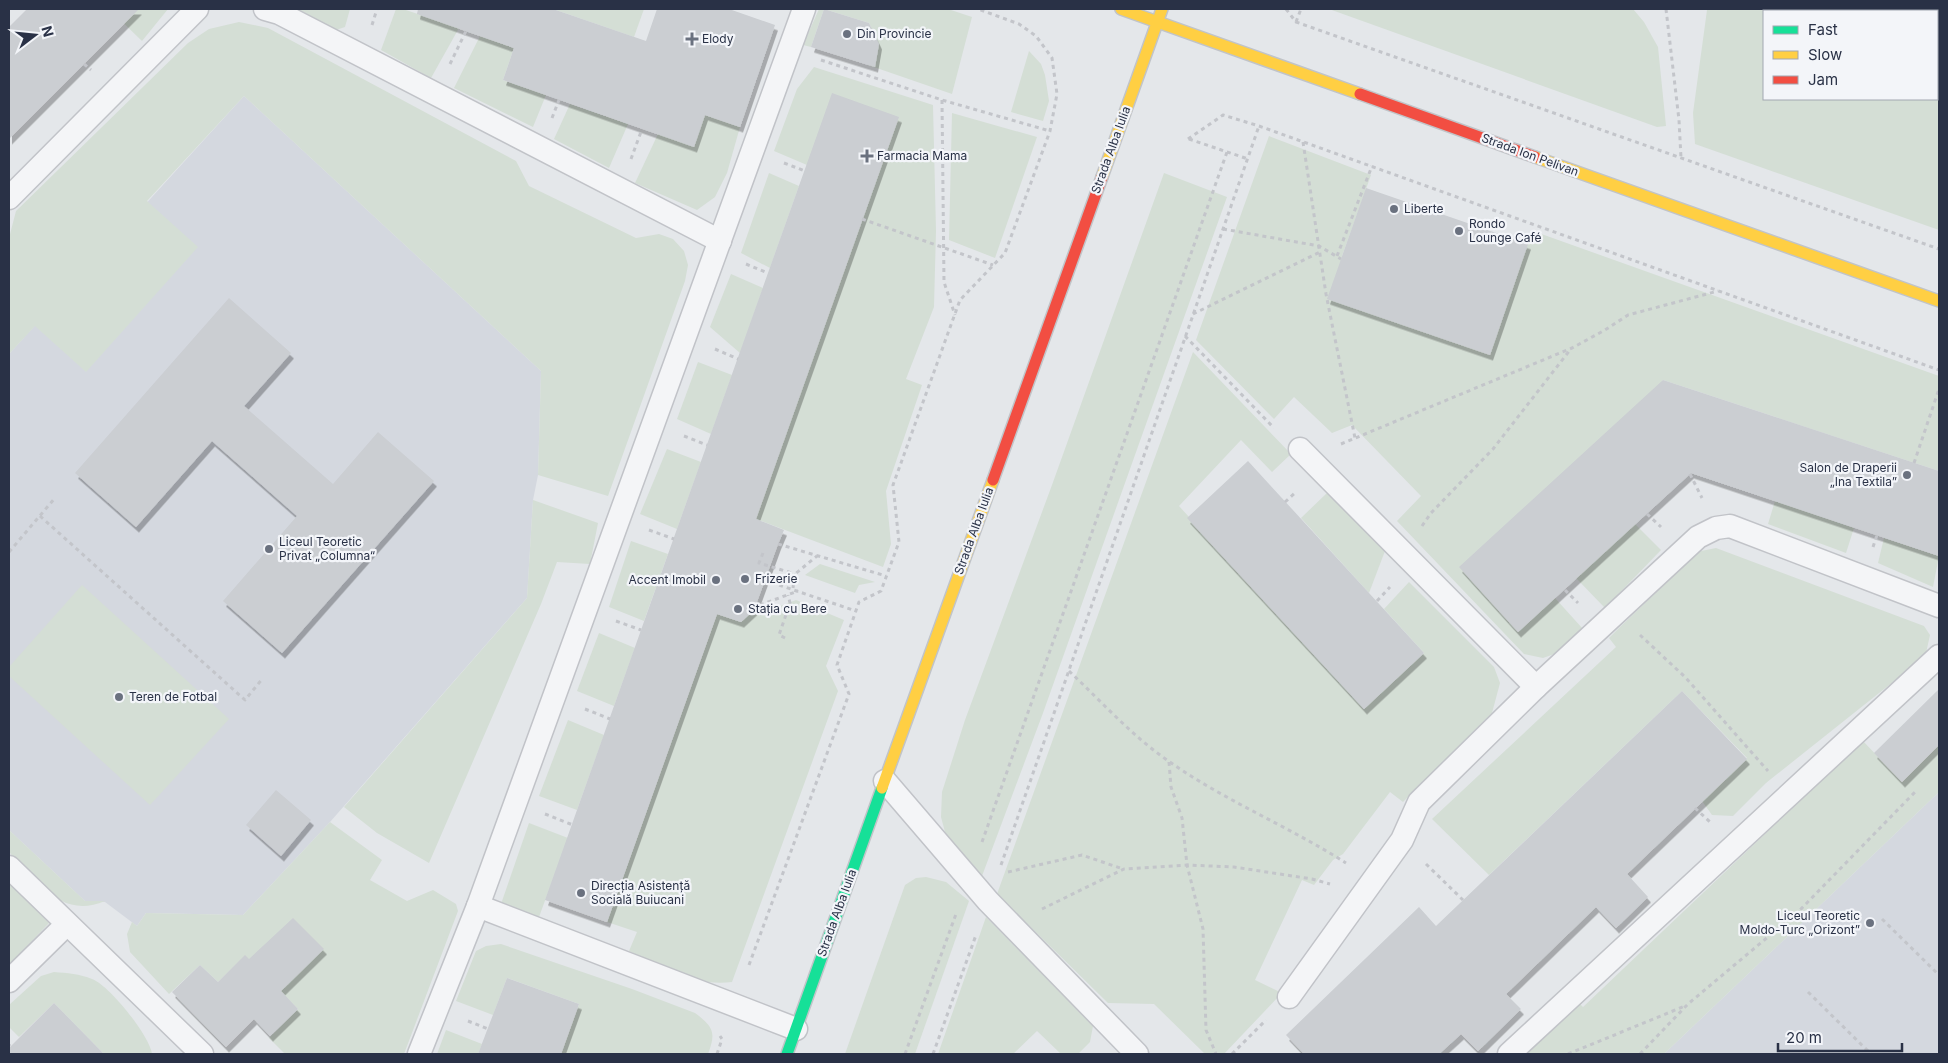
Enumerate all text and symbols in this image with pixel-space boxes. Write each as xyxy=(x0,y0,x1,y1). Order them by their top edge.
north arrow xyxy=(10,10,60,60)
legend xyxy=(1763,10,1938,100)
text: Fast xyxy=(1808,20,1838,39)
text: N xyxy=(38,24,58,39)
place label: Din Provincie xyxy=(857,26,931,41)
marker: Din Provincie xyxy=(841,28,853,40)
place label: Elody xyxy=(702,31,734,46)
marker: Elody xyxy=(686,33,698,45)
text: Slow xyxy=(1808,45,1842,64)
text: Jam xyxy=(1808,70,1838,89)
street label: Strada Alba Iulia xyxy=(1088,104,1133,196)
street label: Strada Ion Pelivan xyxy=(1480,130,1581,179)
place label: Farmacia Mama xyxy=(877,148,967,163)
marker: Farmacia Mama xyxy=(861,150,873,162)
place label: Liberte xyxy=(1404,201,1444,216)
marker: Liberte xyxy=(1388,203,1400,215)
place label: Rondo Lounge Café xyxy=(1469,216,1542,245)
marker: Rondo Lounge Café xyxy=(1453,225,1465,237)
place label: Salon de Draperii „Ina Textila” xyxy=(1800,460,1897,489)
marker: Salon de Draperii „Ina Textila” xyxy=(1901,469,1913,481)
street label: Strada Alba Iulia xyxy=(951,485,996,577)
place label: Liceul Teoretic Privat „Columna“ xyxy=(279,534,375,563)
marker: Liceul Teoretic Privat „Columna“ xyxy=(263,543,275,555)
place label: Frizerie xyxy=(755,571,797,586)
place label: Accent Imobil xyxy=(629,572,706,587)
marker: Frizerie xyxy=(739,573,751,585)
marker: Accent Imobil xyxy=(710,574,722,586)
place label: Stația cu Bere xyxy=(748,601,827,616)
marker: Stația cu Bere xyxy=(732,603,744,615)
place label: Teren de Fotbal xyxy=(129,689,217,704)
marker: Teren de Fotbal xyxy=(113,691,125,703)
street label: Strada Alba Iulia xyxy=(814,867,859,959)
place label: Direcția Asistență Socială Buiucani xyxy=(591,878,690,907)
marker: Direcția Asistență Socială Buiucani xyxy=(575,887,587,899)
place label: Liceul Teoretic Moldo-Turc „Orizont” xyxy=(1740,908,1860,937)
marker: Liceul Teoretic Moldo-Turc „Orizont” xyxy=(1864,917,1876,929)
scale bar xyxy=(1778,1020,1902,1052)
text: 20 m xyxy=(1786,1028,1822,1047)

